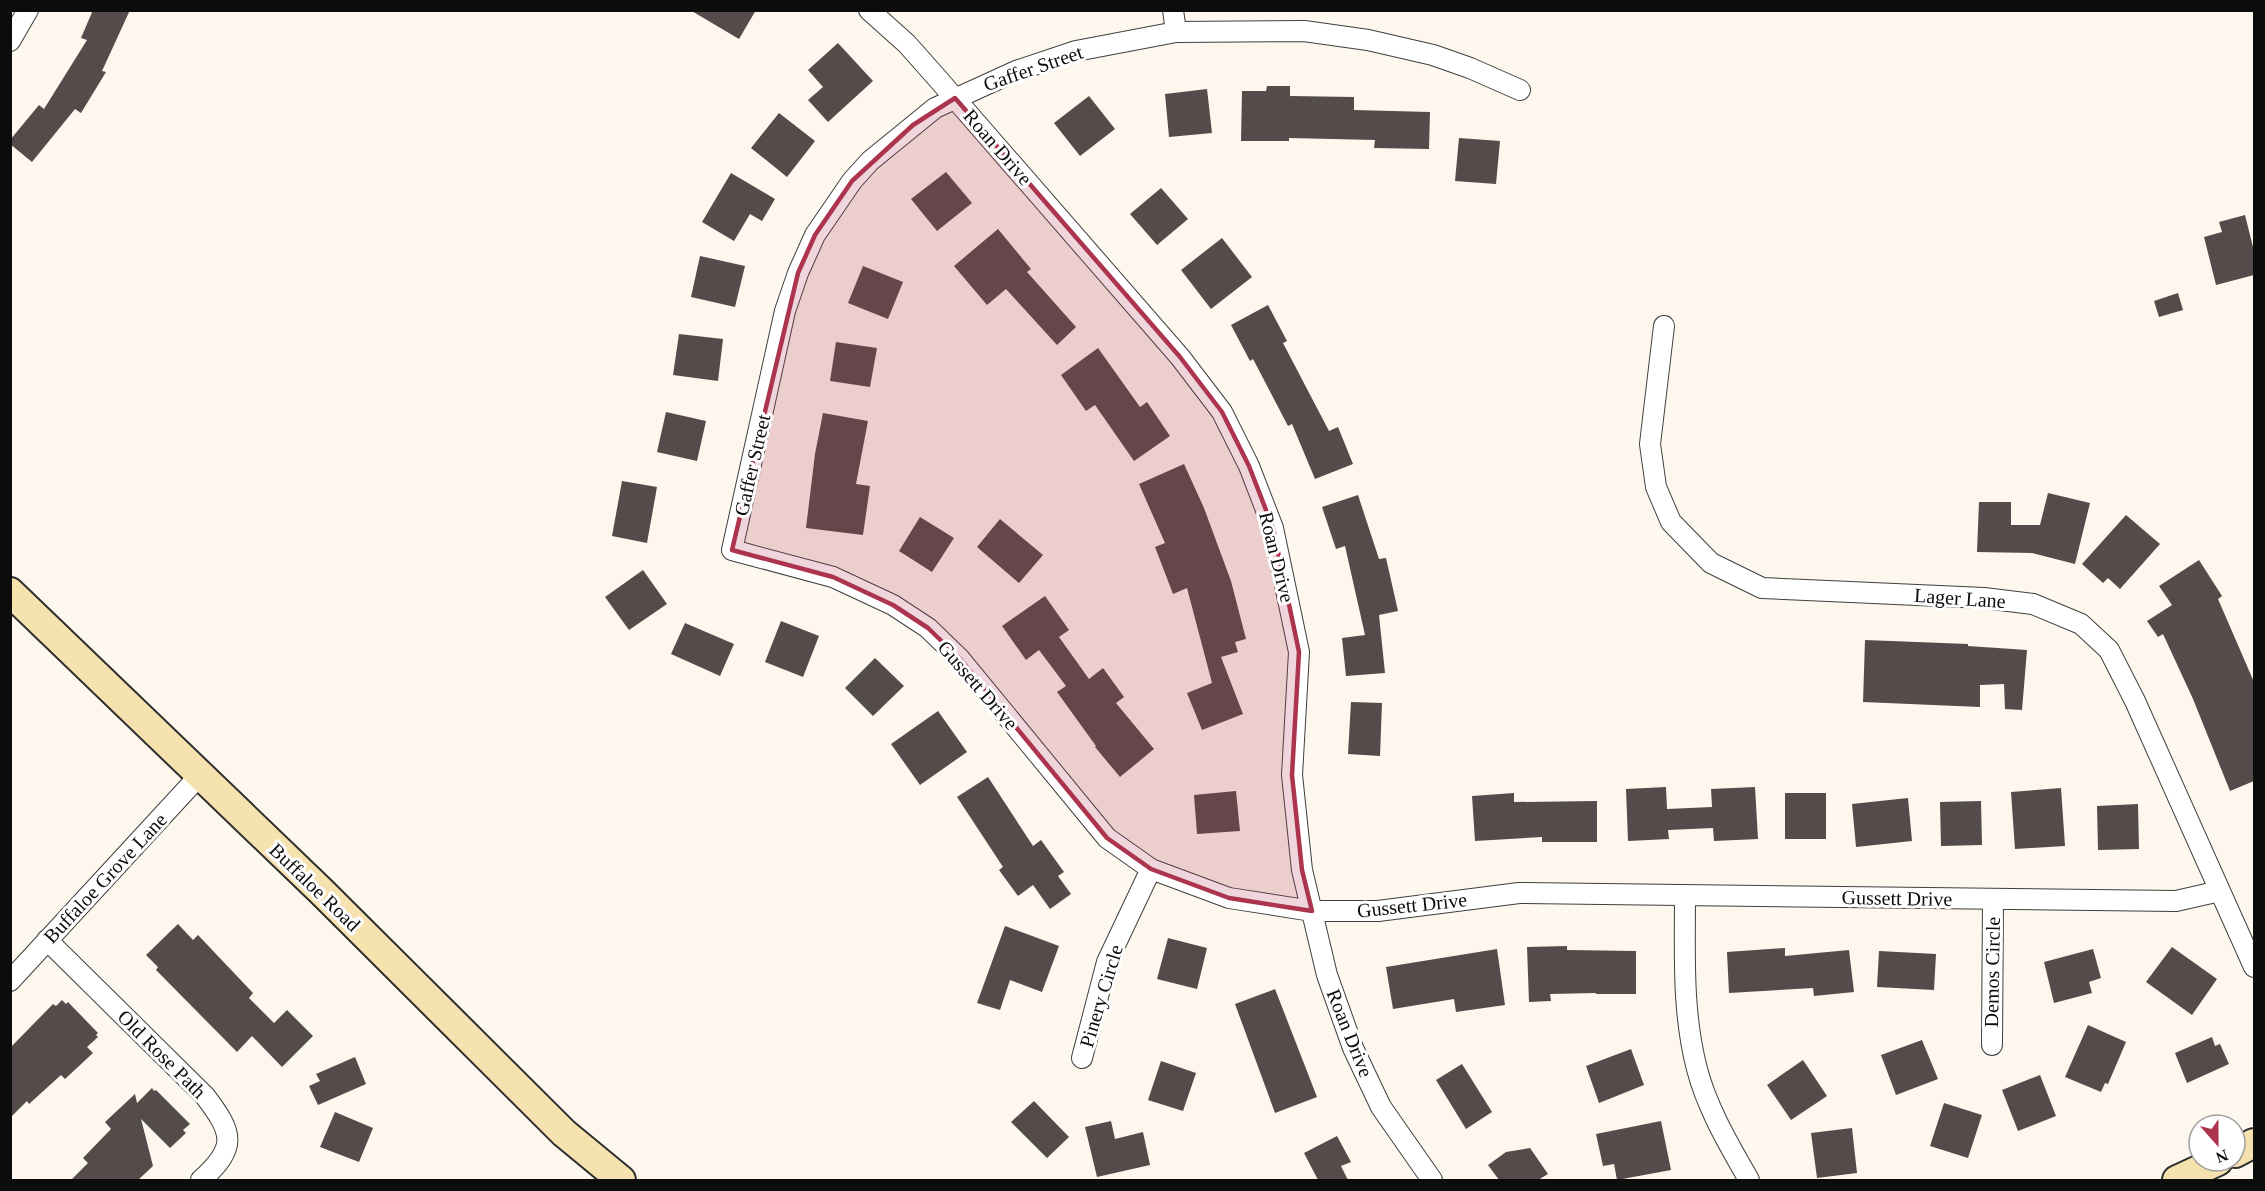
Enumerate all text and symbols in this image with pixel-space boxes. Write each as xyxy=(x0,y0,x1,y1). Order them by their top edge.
street label: Gaffer Street xyxy=(981,41,1086,95)
street label: Roan Drive xyxy=(959,105,1037,189)
street label: Gaffer Street xyxy=(730,412,774,518)
street label: Roan Drive xyxy=(1255,509,1299,605)
street label: Lager Lane xyxy=(1913,584,2007,613)
street label: Gussett Drive xyxy=(933,636,1023,734)
street label: Buffaloe Grove Lane xyxy=(39,808,171,948)
street label: Buffaloe Road xyxy=(265,839,365,935)
street label: Gussett Drive xyxy=(1842,886,1953,910)
street label: Gussett Drive xyxy=(1356,888,1468,922)
street label: Demos Circle xyxy=(1980,916,2004,1027)
street label: Pinery Circle xyxy=(1075,942,1128,1050)
street label: Roan Drive xyxy=(1322,986,1378,1080)
street label: Old Rose Path xyxy=(113,1005,211,1103)
north arrow xyxy=(2187,1113,2247,1173)
text: N xyxy=(2213,1147,2231,1167)

